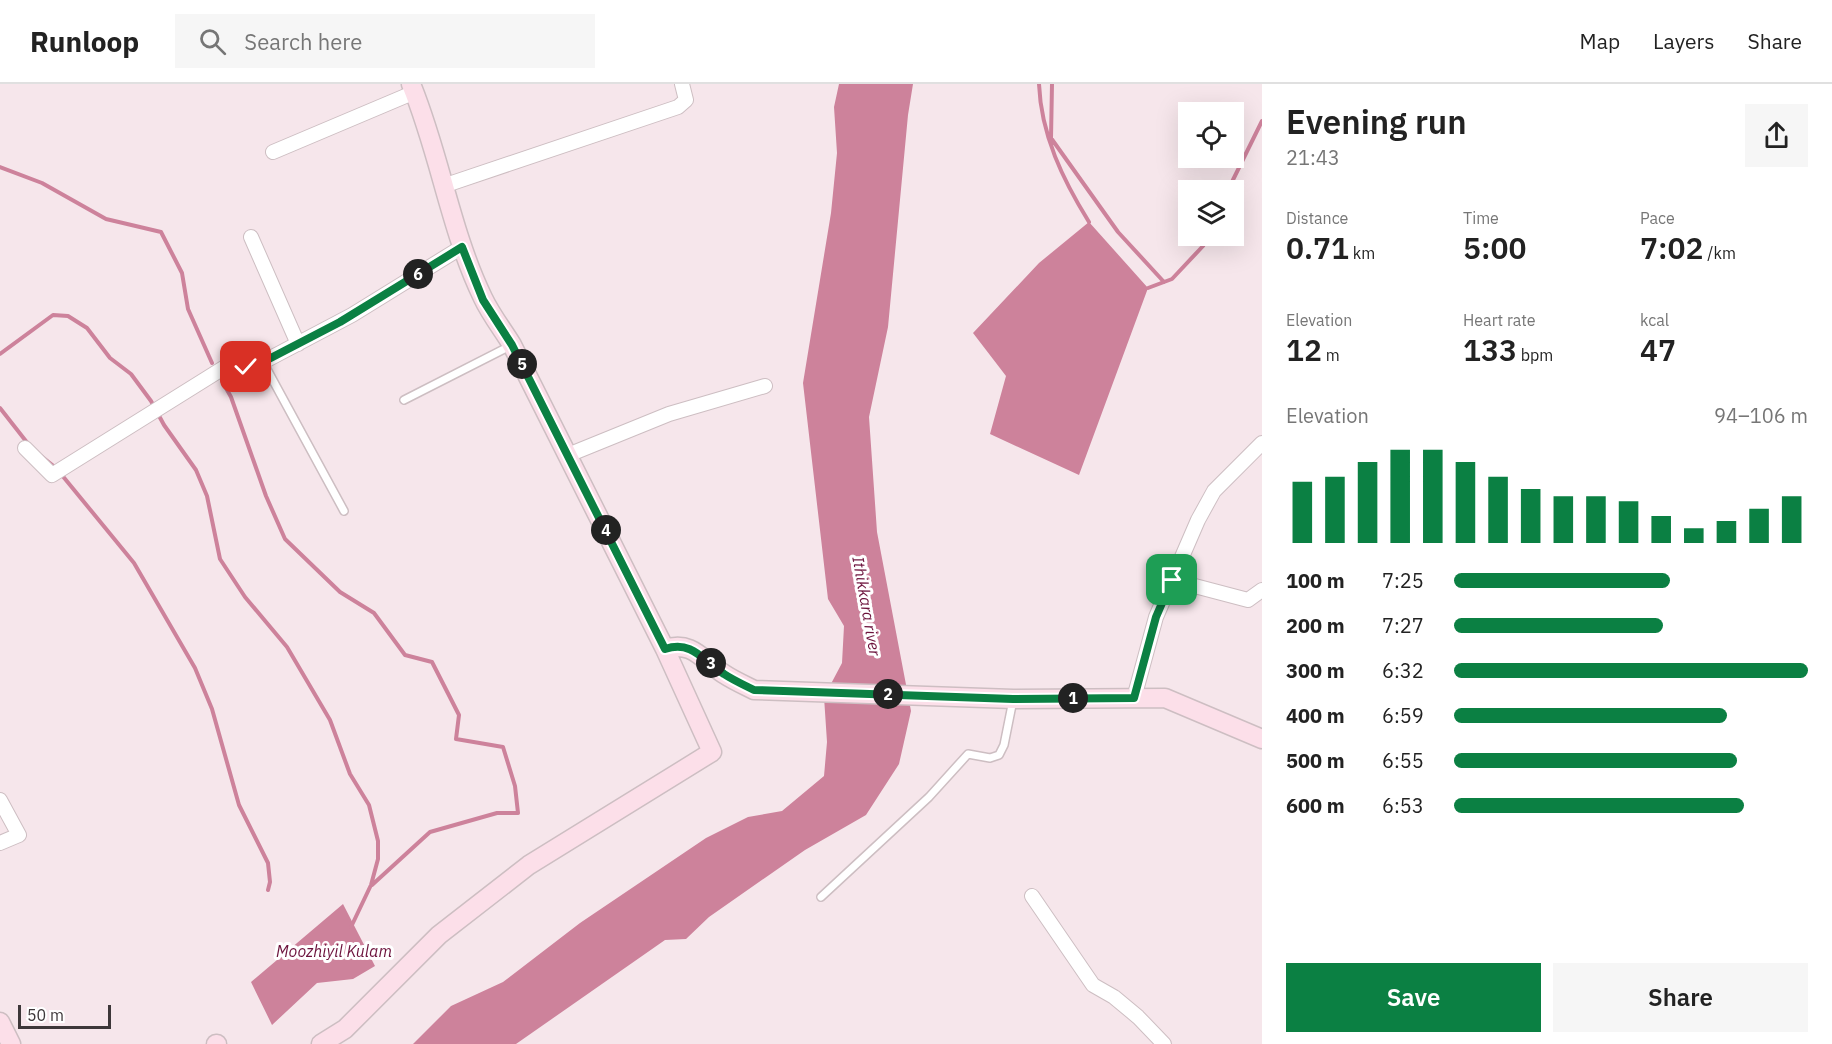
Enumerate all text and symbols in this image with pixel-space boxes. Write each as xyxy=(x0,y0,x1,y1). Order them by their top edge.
search box xyxy=(175,14,595,68)
text: Runloop xyxy=(30,23,139,60)
icon: search xyxy=(196,25,229,58)
text: Search here xyxy=(244,27,362,56)
text: Map xyxy=(1580,27,1620,55)
text: Layers xyxy=(1653,27,1715,55)
text: Share xyxy=(1748,27,1802,55)
text: Evening run xyxy=(1286,100,1467,143)
map controls xyxy=(1178,102,1244,246)
button: locate xyxy=(1178,102,1244,168)
button: share xyxy=(1745,104,1808,167)
text: 21:43 xyxy=(1286,144,1340,171)
button: layers xyxy=(1178,180,1244,246)
text: Distance xyxy=(1286,208,1348,228)
text: Time xyxy=(1463,208,1499,228)
text: Pace xyxy=(1640,208,1675,228)
text: 0.71 xyxy=(1286,228,1349,267)
text: 5:00 xyxy=(1463,228,1527,267)
text: 7:02 xyxy=(1640,228,1704,267)
text: km xyxy=(1349,243,1375,263)
text: /km xyxy=(1704,243,1736,263)
pin: 6 xyxy=(403,259,433,289)
text: 6 xyxy=(413,264,423,284)
text: Elevation xyxy=(1286,310,1352,330)
text: Heart rate xyxy=(1463,310,1536,330)
text: kcal xyxy=(1640,310,1669,330)
text: 12 xyxy=(1286,330,1322,369)
text: 133 xyxy=(1463,330,1517,369)
text: 47 xyxy=(1640,330,1676,369)
pin xyxy=(220,341,271,392)
text: m xyxy=(1322,345,1340,365)
text: bpm xyxy=(1517,345,1553,365)
pin: 5 xyxy=(507,349,537,379)
icon: check xyxy=(229,350,262,383)
text: 5 xyxy=(517,354,527,374)
text: Elevation xyxy=(1286,402,1369,429)
text: 94–106 m xyxy=(1714,402,1808,429)
pin: 4 xyxy=(591,515,621,545)
text: 4 xyxy=(601,520,611,540)
pin xyxy=(1146,554,1197,605)
water label: Ithikkara river xyxy=(848,555,886,658)
icon: arrive xyxy=(1155,563,1188,596)
text: 100 m xyxy=(1286,567,1345,594)
text: 7:25 xyxy=(1382,567,1424,594)
text: 200 m xyxy=(1286,612,1345,639)
text: 7:27 xyxy=(1382,612,1424,639)
pin: 3 xyxy=(696,648,726,678)
text: 3 xyxy=(706,653,716,673)
text: 300 m xyxy=(1286,657,1345,684)
text: 6:32 xyxy=(1382,657,1424,684)
pin: 2 xyxy=(873,679,903,709)
pin: 1 xyxy=(1058,683,1088,713)
text: 2 xyxy=(883,684,893,704)
text: 1 xyxy=(1068,688,1078,708)
text: 400 m xyxy=(1286,702,1345,729)
text: 6:59 xyxy=(1382,702,1424,729)
text: 500 m xyxy=(1286,747,1345,774)
text: 6:55 xyxy=(1382,747,1424,774)
text: 600 m xyxy=(1286,792,1345,819)
text: 6:53 xyxy=(1382,792,1424,819)
water label: Moozhiyil Kulam xyxy=(276,941,392,961)
button: Save xyxy=(1286,963,1541,1032)
button: Share xyxy=(1553,963,1808,1032)
scale bar xyxy=(18,1002,111,1030)
text: 50 m xyxy=(27,1005,64,1025)

